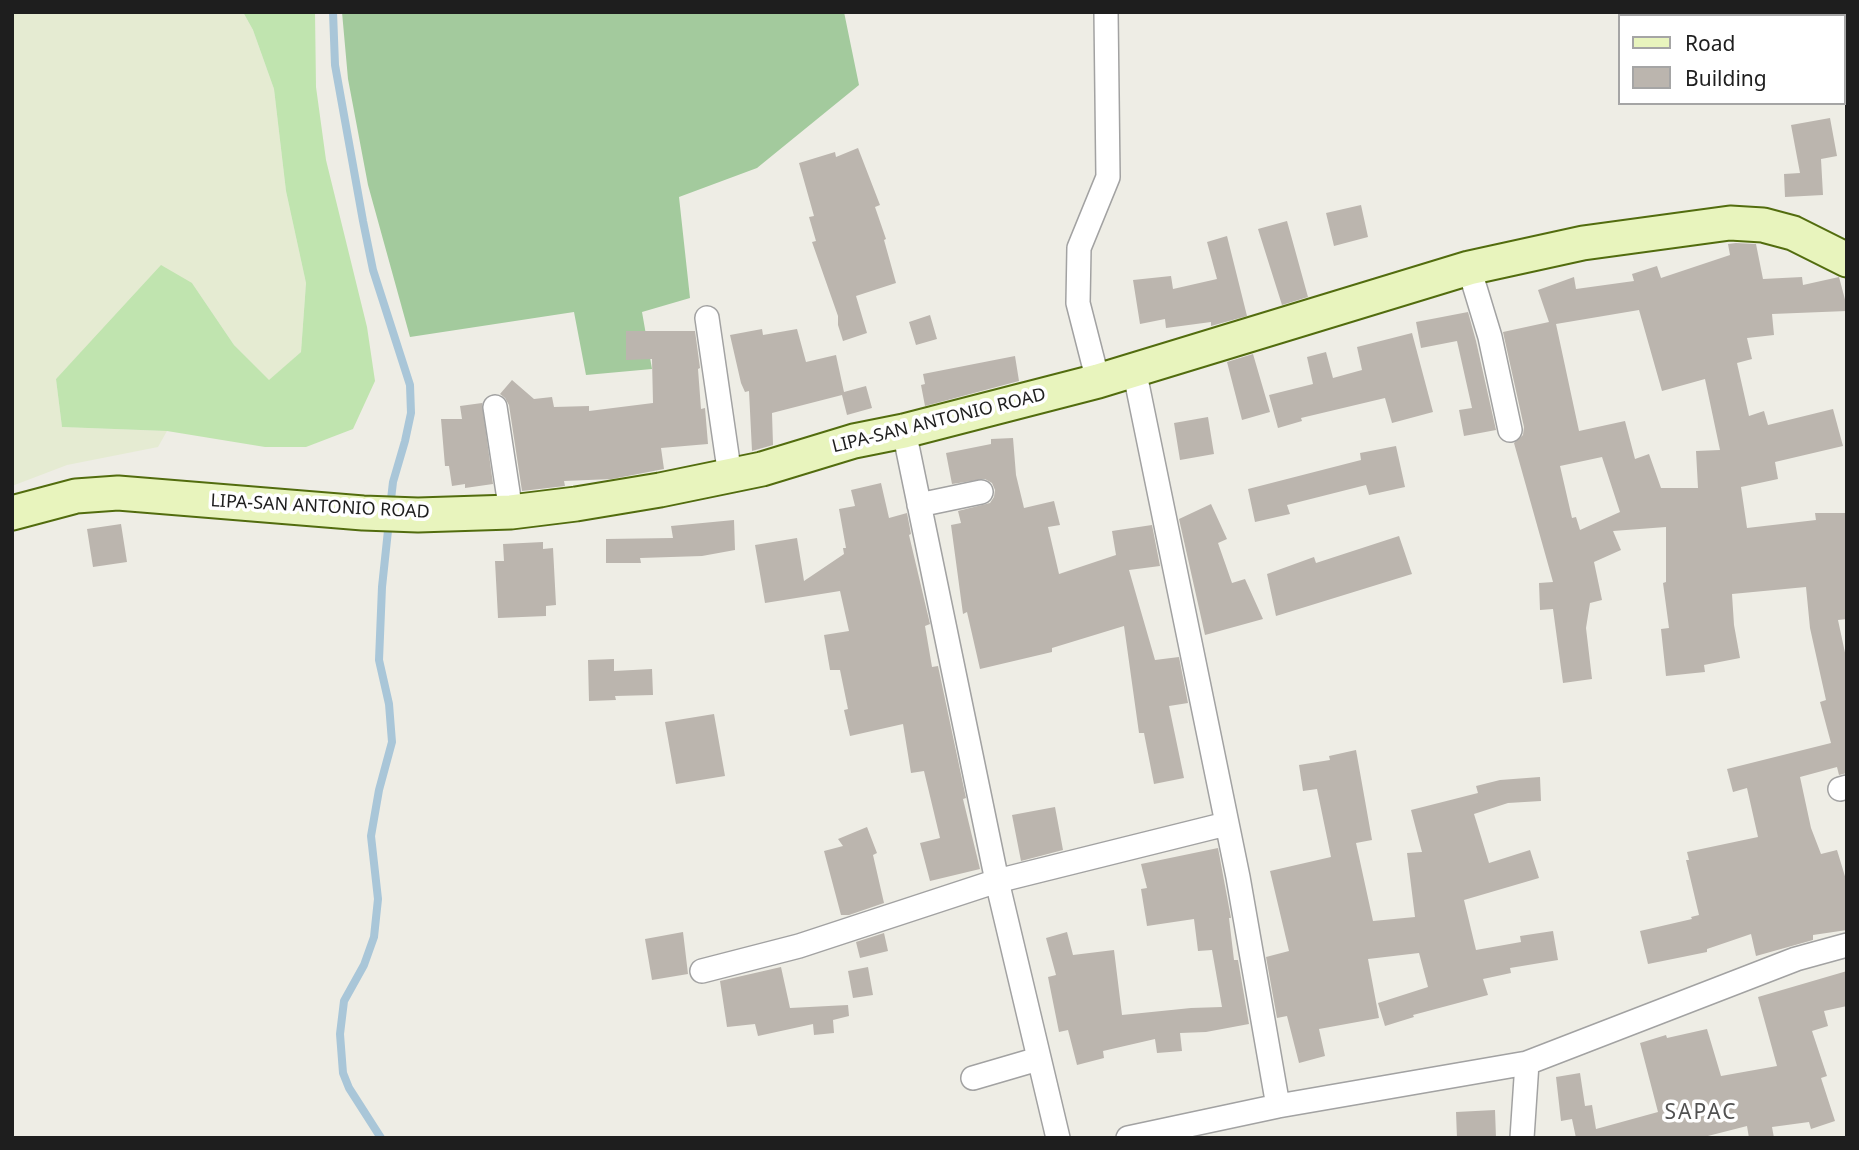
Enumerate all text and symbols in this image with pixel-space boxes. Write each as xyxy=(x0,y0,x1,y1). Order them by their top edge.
legend xyxy=(1618,14,1845,105)
text: Road xyxy=(1685,29,1735,57)
text: Building xyxy=(1685,64,1767,92)
street label: LIPA-SAN ANTONIO ROAD xyxy=(830,384,1048,458)
street label: LIPA-SAN ANTONIO ROAD xyxy=(210,490,430,524)
district label: SAPAC xyxy=(1665,1100,1737,1126)

